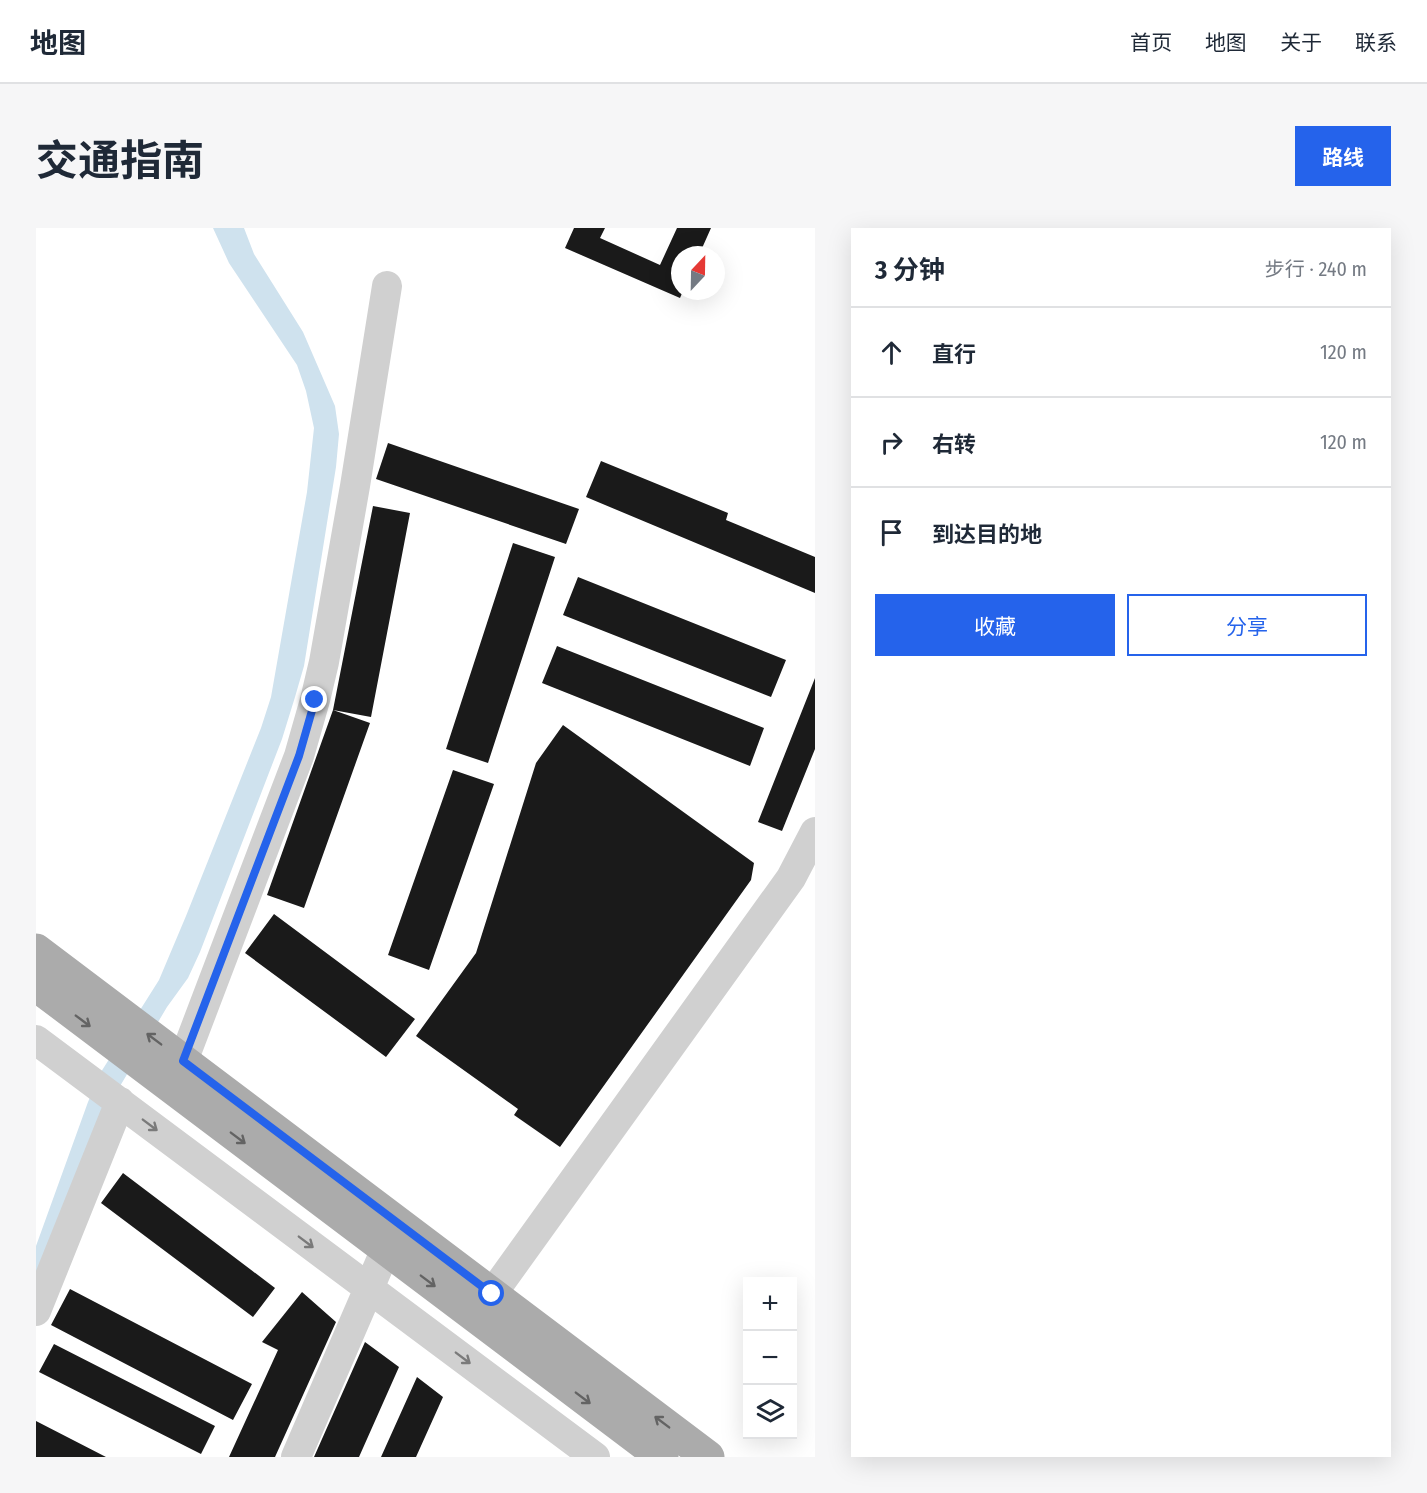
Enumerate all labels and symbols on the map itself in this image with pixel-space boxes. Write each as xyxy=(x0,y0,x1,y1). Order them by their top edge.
north arrow xyxy=(671,246,725,300)
route end xyxy=(301,686,327,712)
one-way arrow xyxy=(74,1014,90,1027)
one-way arrow xyxy=(146,1033,162,1045)
one-way arrow xyxy=(142,1119,158,1131)
one-way arrow xyxy=(230,1132,246,1144)
one-way arrow xyxy=(298,1235,314,1248)
one-way arrow xyxy=(419,1274,435,1287)
route start xyxy=(478,1280,504,1306)
one-way arrow xyxy=(454,1352,470,1365)
one-way arrow xyxy=(575,1392,591,1404)
one-way arrow xyxy=(654,1415,670,1428)

